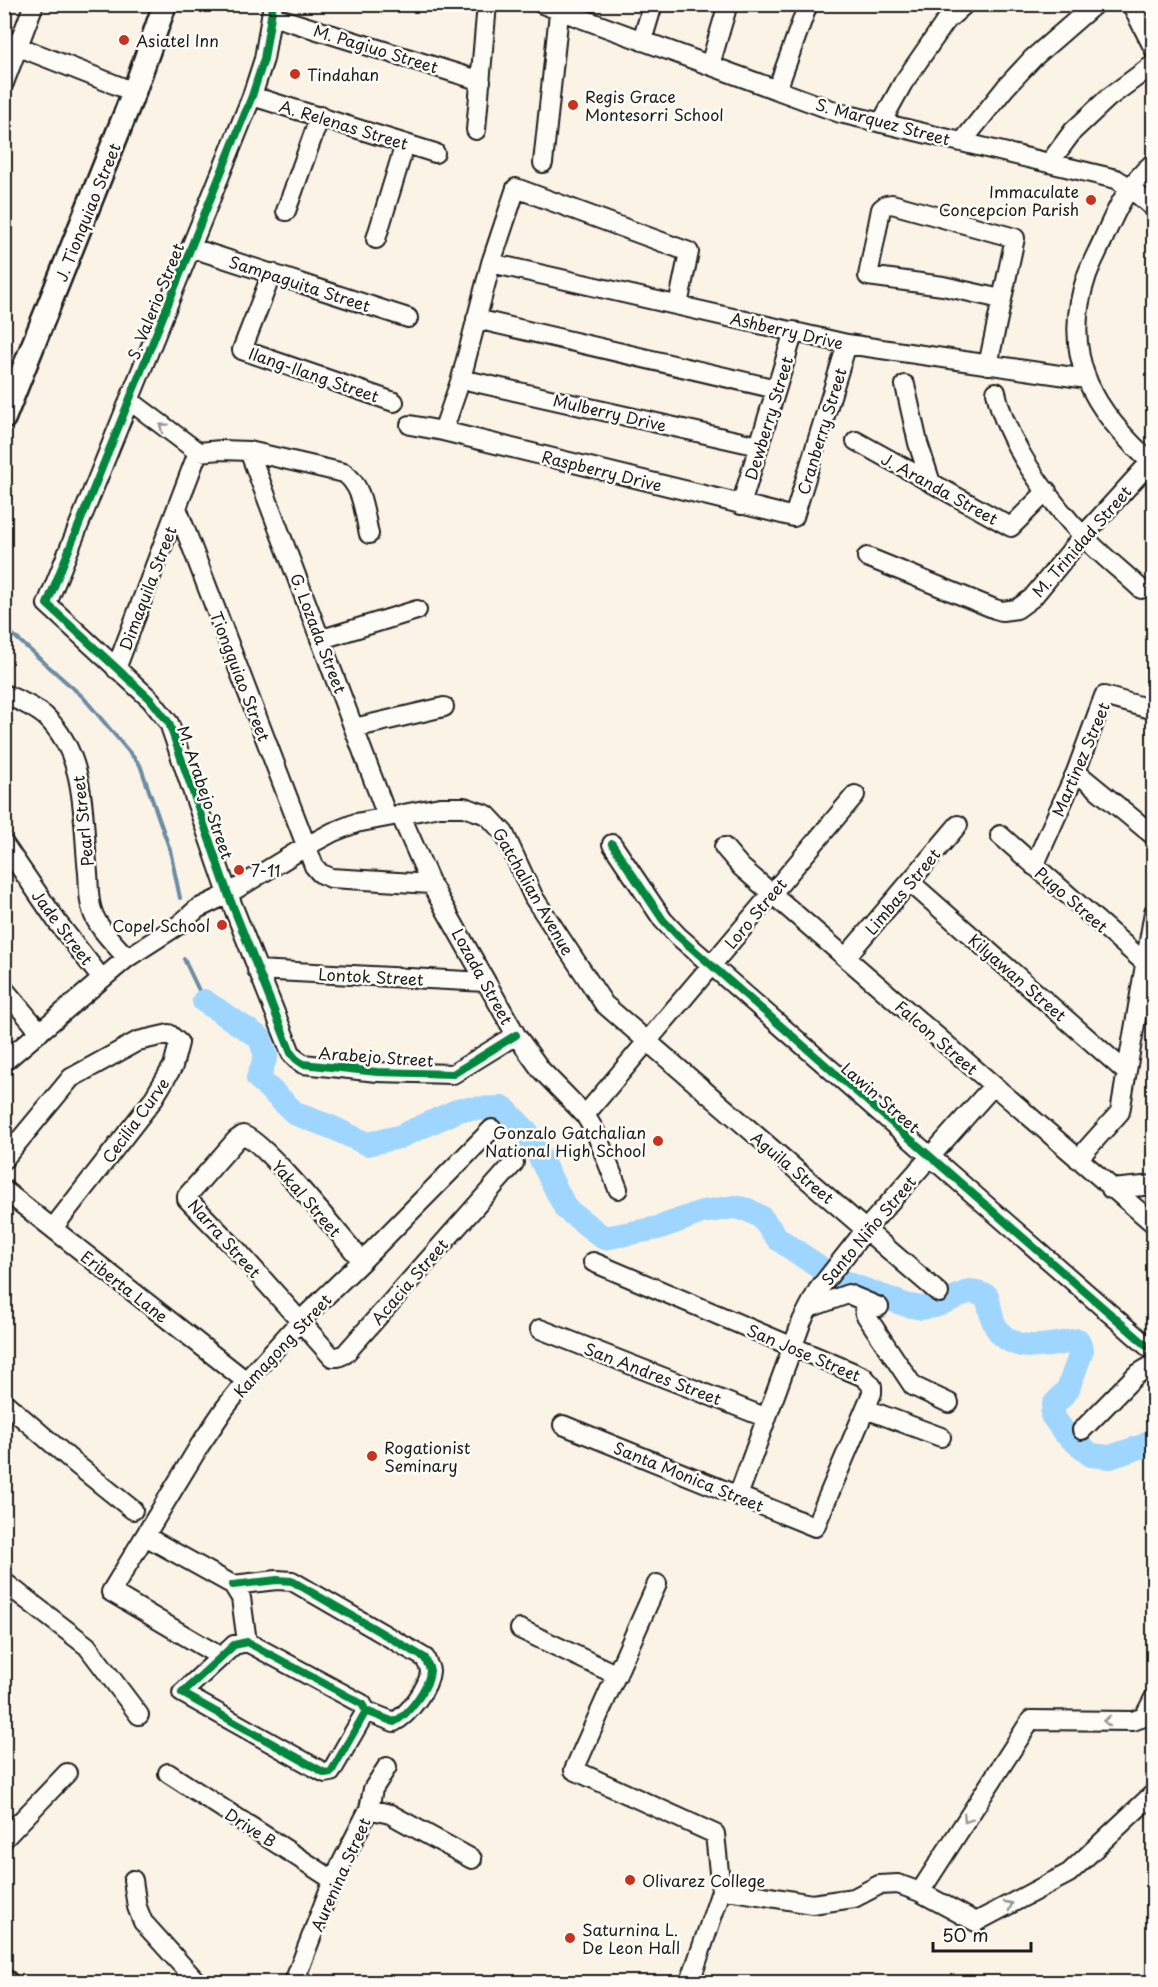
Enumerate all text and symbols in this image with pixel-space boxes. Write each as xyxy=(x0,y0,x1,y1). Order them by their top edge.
street label: M. Pagiuo Street xyxy=(311,18,442,78)
place label: Asiatel Inn xyxy=(136,28,219,52)
marker: Asiatel Inn xyxy=(117,33,131,47)
place label: Tindahan xyxy=(307,62,379,86)
marker: Tindahan xyxy=(288,67,302,81)
place label: Regis Grace Montesorri School xyxy=(585,84,724,126)
street label: S. Marquez Street xyxy=(813,92,953,151)
street label: A. Relenas Street xyxy=(277,93,412,155)
marker: Regis Grace Montesorri School xyxy=(566,98,580,112)
street label: J. Tionquiao Street xyxy=(48,139,126,285)
place label: Immaculate Concepcion Parish xyxy=(939,179,1079,221)
marker: Immaculate Concepcion Parish xyxy=(1084,193,1098,207)
street label: S. Valerio Street xyxy=(121,239,190,363)
street label: Sampaguita Street xyxy=(226,249,374,317)
street label: Ashberry Drive xyxy=(728,305,846,355)
street label: Ilang-Ilang Street xyxy=(246,340,383,408)
street label: Dewberry Street xyxy=(738,353,798,483)
street label: Cranberry Street xyxy=(790,364,852,497)
street label: Mulberry Drive xyxy=(551,387,669,437)
one-way arrow xyxy=(159,423,170,434)
street label: Raspberry Drive xyxy=(539,443,665,497)
street label: J. Aranda Street xyxy=(877,446,1003,530)
street label: M. Trinidad Street xyxy=(1026,480,1137,602)
street label: Dimaquila Street xyxy=(112,522,182,654)
street label: G. Lozada Street xyxy=(285,569,353,697)
street label: Tiongquiao Street xyxy=(205,608,277,745)
street label: Martinez Street xyxy=(1045,698,1115,820)
street label: M. Arabejo Street xyxy=(172,722,240,862)
street label: Pearl Street xyxy=(65,774,99,868)
street label: Gatchalian Avenue xyxy=(488,823,580,959)
street label: Limbas Street xyxy=(859,842,946,939)
place label: 7-11 xyxy=(251,858,281,882)
street label: Pugo Street xyxy=(1030,861,1114,938)
marker: 7-11 xyxy=(232,863,246,877)
street label: Loro Street xyxy=(718,872,792,954)
street label: Jade Street xyxy=(27,884,100,970)
place label: Copel School xyxy=(112,913,210,937)
marker: Copel School xyxy=(215,918,229,932)
street label: Lozada Street xyxy=(447,923,520,1029)
street label: Kilyawan Street xyxy=(964,928,1073,1027)
street label: Lontok Street xyxy=(318,961,425,991)
street label: Falcon Street xyxy=(890,994,984,1080)
street label: Arabejo Street xyxy=(318,1040,435,1072)
street label: Lawin Street xyxy=(836,1056,926,1138)
street label: Cecilia Curve xyxy=(96,1072,174,1168)
place label: Gonzalo Gatchalian National High School xyxy=(485,1120,646,1162)
street label: Aguila Street xyxy=(746,1125,840,1209)
marker: Gonzalo Gatchalian National High School xyxy=(651,1134,665,1148)
street label: Yakal Street xyxy=(267,1154,348,1242)
street label: Santo Niño Street xyxy=(815,1170,921,1290)
street label: Narra Street xyxy=(183,1193,267,1283)
street label: Acacia Street xyxy=(365,1232,453,1329)
street label: Eriberta Lane xyxy=(76,1244,174,1328)
street label: Kamagong Street xyxy=(228,1288,337,1402)
street label: San Jose Street xyxy=(744,1317,865,1387)
street label: San Andres Street xyxy=(581,1336,725,1410)
place label: Rogationist Seminary xyxy=(384,1435,470,1477)
street label: Santa Monica Street xyxy=(610,1435,768,1517)
marker: Rogationist Seminary xyxy=(365,1449,379,1463)
one-way arrow xyxy=(1103,1715,1112,1727)
street label: Drive B xyxy=(221,1801,281,1853)
street label: Aurenina Street xyxy=(304,1813,376,1935)
one-way arrow xyxy=(963,1813,974,1824)
place label: Olivarez College xyxy=(642,1868,766,1892)
marker: Olivarez College xyxy=(623,1873,637,1887)
one-way arrow xyxy=(1003,1901,1013,1912)
scale bar xyxy=(933,1915,1030,1953)
place label: Saturnina L. De Leon Hall xyxy=(582,1917,680,1959)
text: 50 m xyxy=(942,1921,989,1948)
marker: Saturnina L. De Leon Hall xyxy=(563,1931,577,1945)

